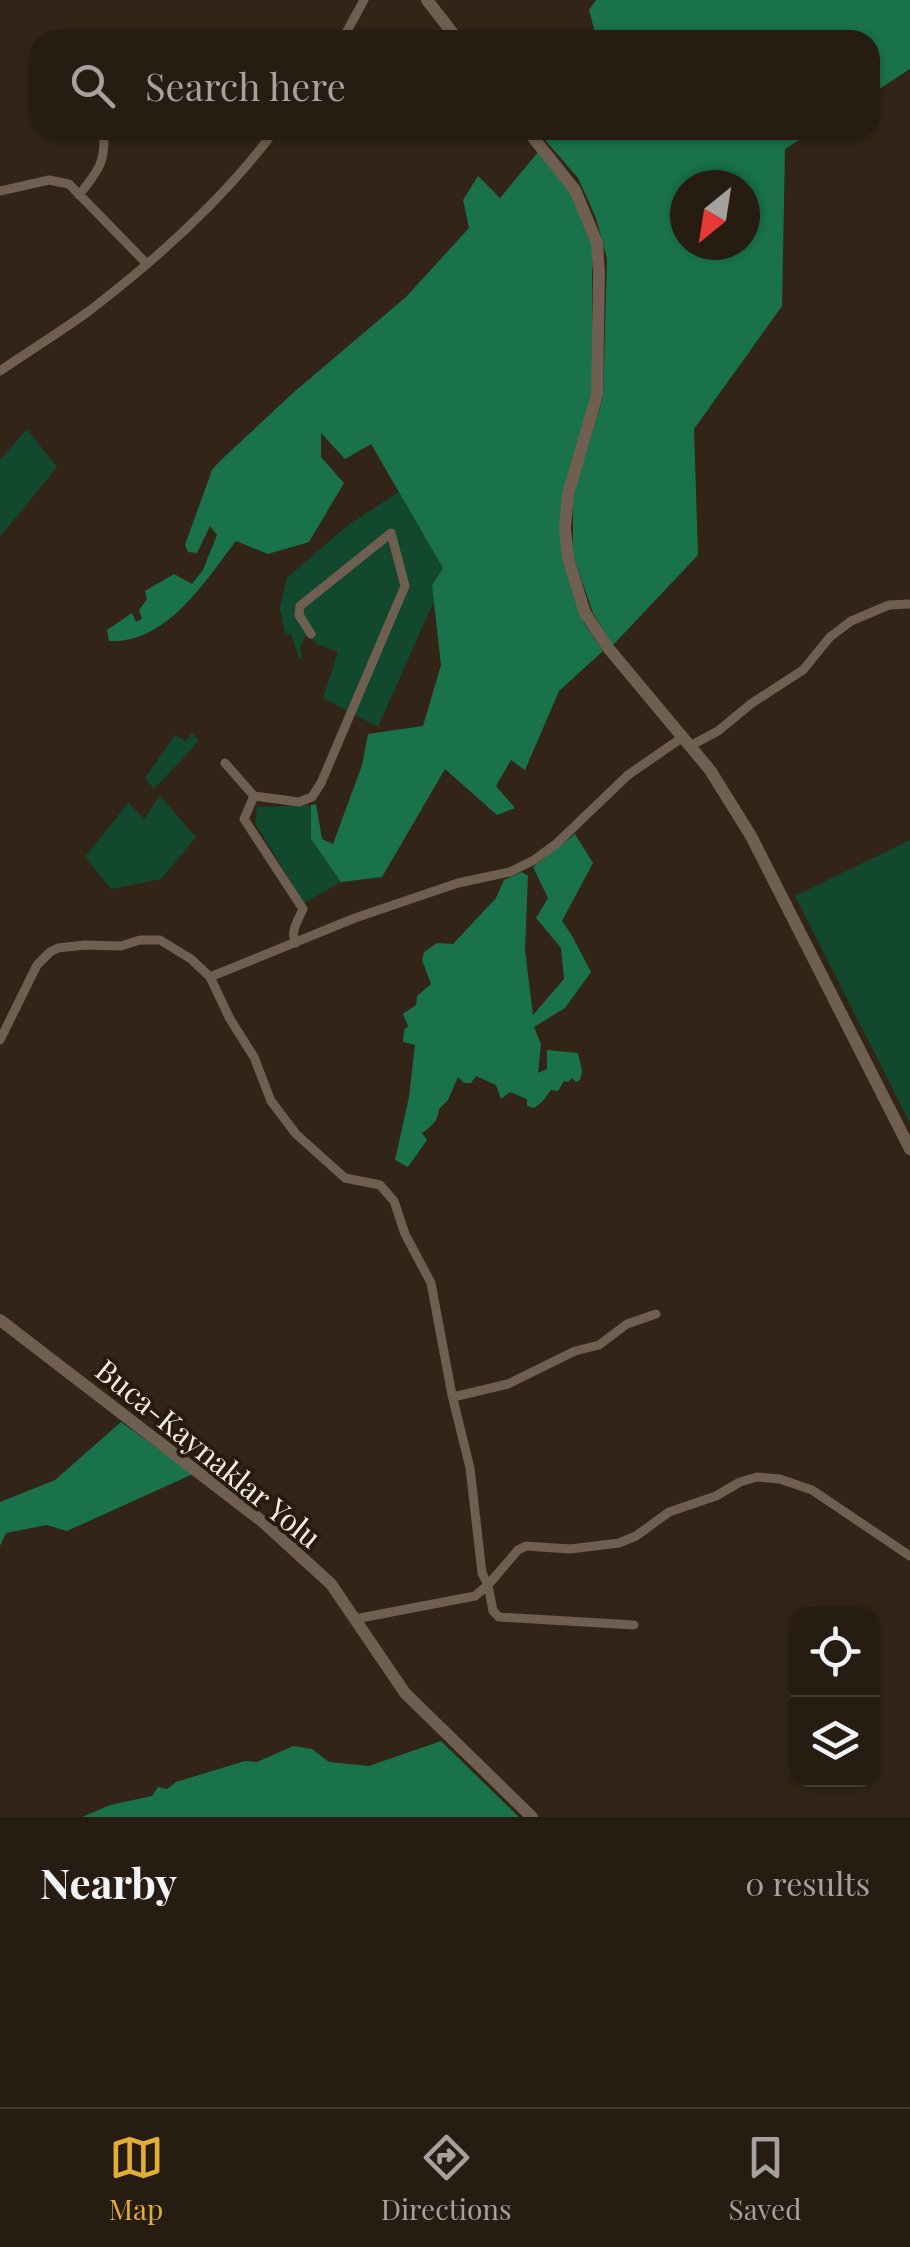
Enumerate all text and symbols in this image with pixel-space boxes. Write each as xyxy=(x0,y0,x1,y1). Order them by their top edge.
search box xyxy=(30,30,880,140)
icon: search xyxy=(65,58,120,113)
text: Search here xyxy=(145,60,346,111)
north arrow xyxy=(670,170,760,260)
street label: Buca-Kaynaklar Yolu xyxy=(88,1350,330,1556)
map controls xyxy=(790,1607,880,1787)
button: locate xyxy=(790,1607,880,1697)
button: layers xyxy=(790,1697,880,1787)
text: Nearby xyxy=(40,1854,177,1910)
text: 0 results xyxy=(745,1861,870,1904)
tab: Map xyxy=(109,2130,164,2227)
tab: Directions xyxy=(381,2130,511,2227)
tab: Saved xyxy=(729,2130,801,2227)

